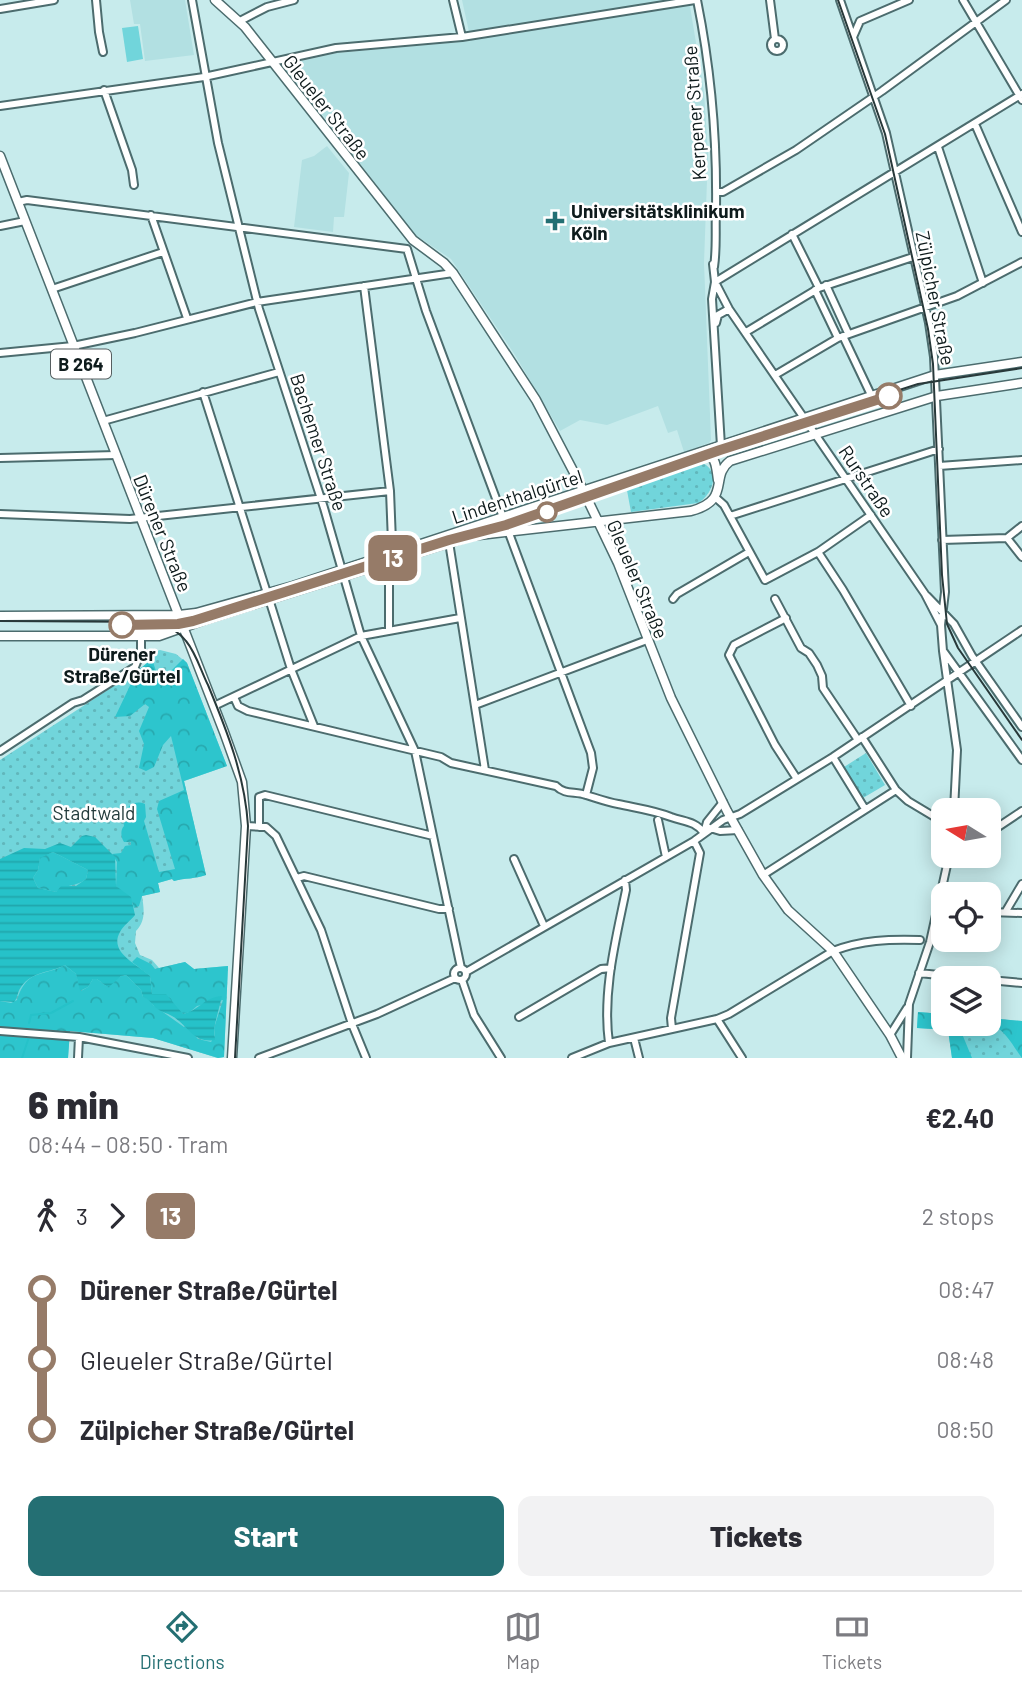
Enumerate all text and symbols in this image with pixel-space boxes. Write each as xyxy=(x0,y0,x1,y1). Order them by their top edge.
street label: Kerpener Straße xyxy=(678,45,710,181)
street label: Gleueler Straße xyxy=(279,50,375,164)
place label: Universitätsklinikum Köln xyxy=(571,199,745,244)
marker: Universitätsklinikum Köln xyxy=(545,211,565,231)
street label: Zülpicher Straße xyxy=(912,229,960,367)
road number: B 264 xyxy=(51,350,111,378)
street label: Bachemer Straße xyxy=(286,370,352,514)
unlabelled marker xyxy=(876,383,902,409)
street label: Rurstraße xyxy=(835,441,899,521)
street label: Lindenthalgürtel xyxy=(449,464,585,528)
street label: Dürener Straße xyxy=(129,471,197,595)
unlabelled marker xyxy=(537,502,557,522)
street label: Gleueler Straße xyxy=(603,516,673,642)
line badge: 13 xyxy=(362,535,424,581)
text: 13 xyxy=(382,543,404,572)
marker: Dürener Straße/Gürtel xyxy=(109,612,135,638)
place label: Dürener Straße/Gürtel xyxy=(63,642,181,687)
north arrow xyxy=(931,798,1001,868)
map controls xyxy=(931,798,1001,1036)
park label: Stadtwald xyxy=(53,801,135,824)
button: locate xyxy=(931,882,1001,952)
button: layers xyxy=(931,966,1001,1036)
text: 6 min xyxy=(28,1081,119,1127)
text: €2.40 xyxy=(925,1102,994,1133)
text: 08:44 – 08:50 · Tram xyxy=(28,1130,228,1158)
icon: walk xyxy=(28,1197,66,1235)
icon: forward xyxy=(98,1197,136,1235)
text: 13 xyxy=(160,1201,181,1230)
text: 3 xyxy=(76,1202,88,1230)
text: 2 stops xyxy=(922,1202,994,1230)
text: Dürener Straße/Gürtel xyxy=(80,1274,338,1305)
text: 08:47 xyxy=(938,1275,994,1303)
text: Gleueler Straße/Gürtel xyxy=(80,1344,333,1375)
text: 08:48 xyxy=(937,1345,994,1373)
text: Zülpicher Straße/Gürtel xyxy=(80,1414,354,1445)
text: 08:50 xyxy=(936,1415,994,1443)
button: Start xyxy=(28,1496,504,1576)
button: Tickets xyxy=(518,1496,994,1576)
tab: Directions xyxy=(140,1608,225,1673)
tab: Map xyxy=(504,1608,542,1673)
tab: Tickets xyxy=(822,1608,882,1673)

